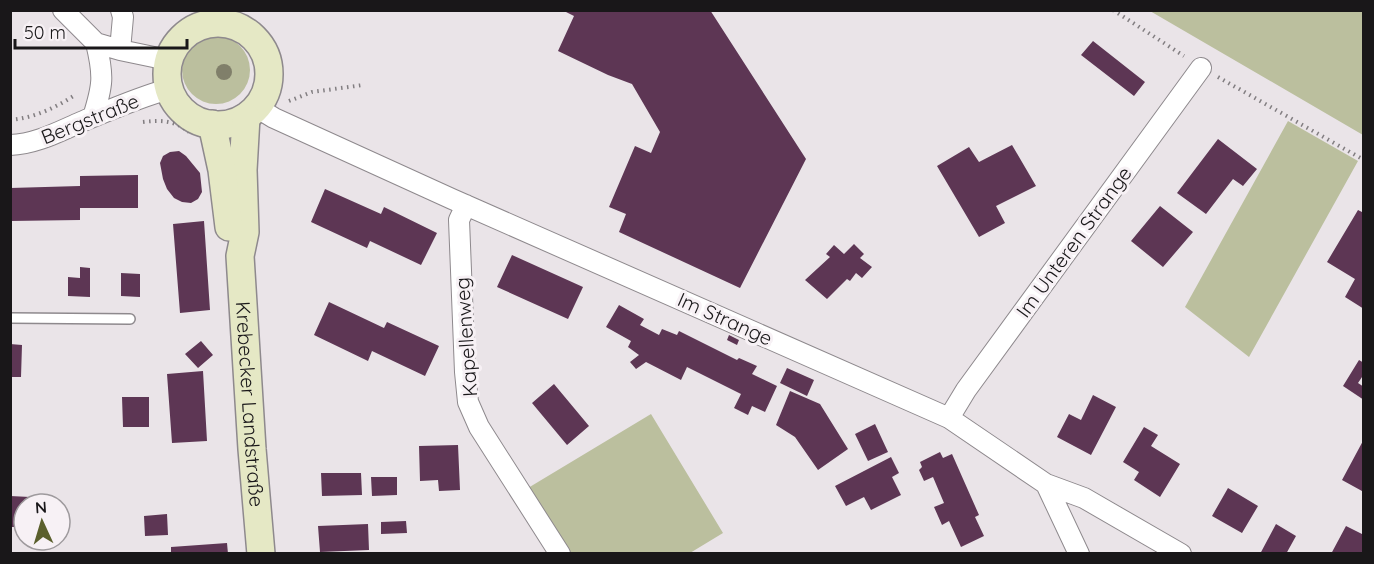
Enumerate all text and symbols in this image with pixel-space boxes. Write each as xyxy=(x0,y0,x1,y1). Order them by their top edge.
scale bar xyxy=(15,12,188,50)
text: 50 m xyxy=(24,21,66,44)
street label: Bergstraße xyxy=(37,88,142,149)
street label: Im Unteren Strange xyxy=(1010,161,1137,322)
street label: Kapellenweg xyxy=(449,276,482,398)
street label: Im Strange xyxy=(674,287,777,351)
street label: Krebecker Landstraße xyxy=(231,300,270,508)
north arrow xyxy=(12,492,72,552)
text: N xyxy=(34,497,48,517)

